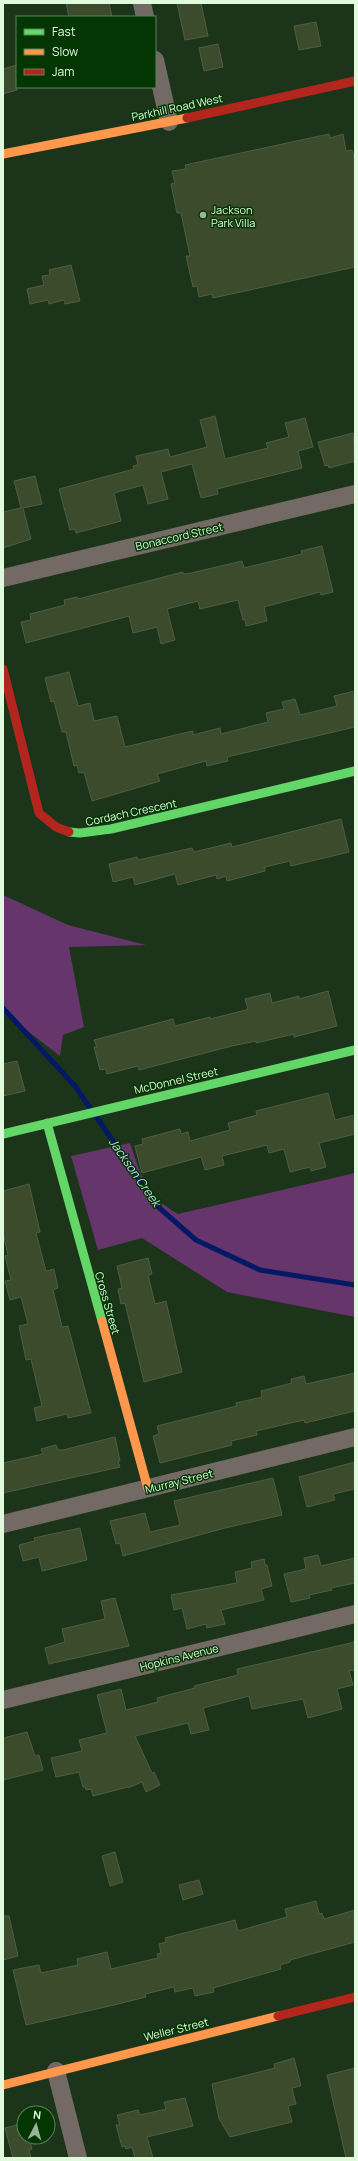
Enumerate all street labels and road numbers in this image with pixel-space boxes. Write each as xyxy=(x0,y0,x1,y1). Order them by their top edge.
street label: Parkhill Road West xyxy=(130,90,224,124)
street label: Bonaccord Street xyxy=(134,519,224,553)
street label: Cordach Crescent xyxy=(84,795,178,829)
street label: McDonnel Street xyxy=(133,1063,219,1097)
street label: Cross Street xyxy=(92,1270,124,1336)
street label: Murray Street xyxy=(143,1465,215,1497)
street label: Hopkins Avenue xyxy=(138,1640,221,1674)
street label: Weller Street xyxy=(142,2014,210,2044)

